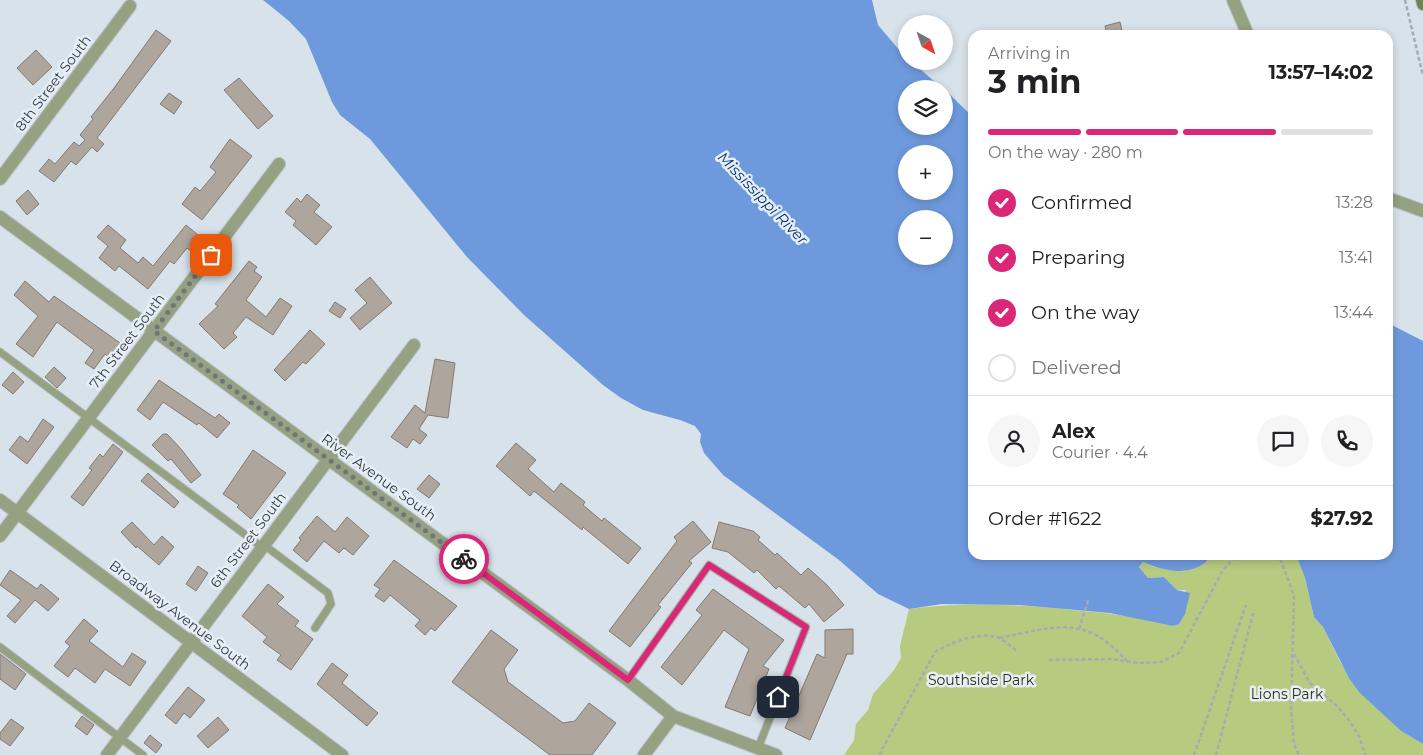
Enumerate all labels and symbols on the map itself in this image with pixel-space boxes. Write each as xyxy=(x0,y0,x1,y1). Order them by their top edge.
north arrow xyxy=(898,15,952,70)
street label: 8th Street South xyxy=(11,31,95,135)
water label: Mississippi River xyxy=(714,148,813,249)
pin xyxy=(190,234,232,276)
street label: 7th Street South xyxy=(85,290,169,392)
street label: River Avenue South xyxy=(318,429,440,525)
street label: 6th Street South xyxy=(206,489,290,591)
courier xyxy=(439,534,489,584)
street label: Broadway Avenue South xyxy=(106,556,254,674)
park label: Southside Park xyxy=(928,671,1035,689)
pin xyxy=(757,676,799,718)
park label: Lions Park xyxy=(1251,685,1324,703)

